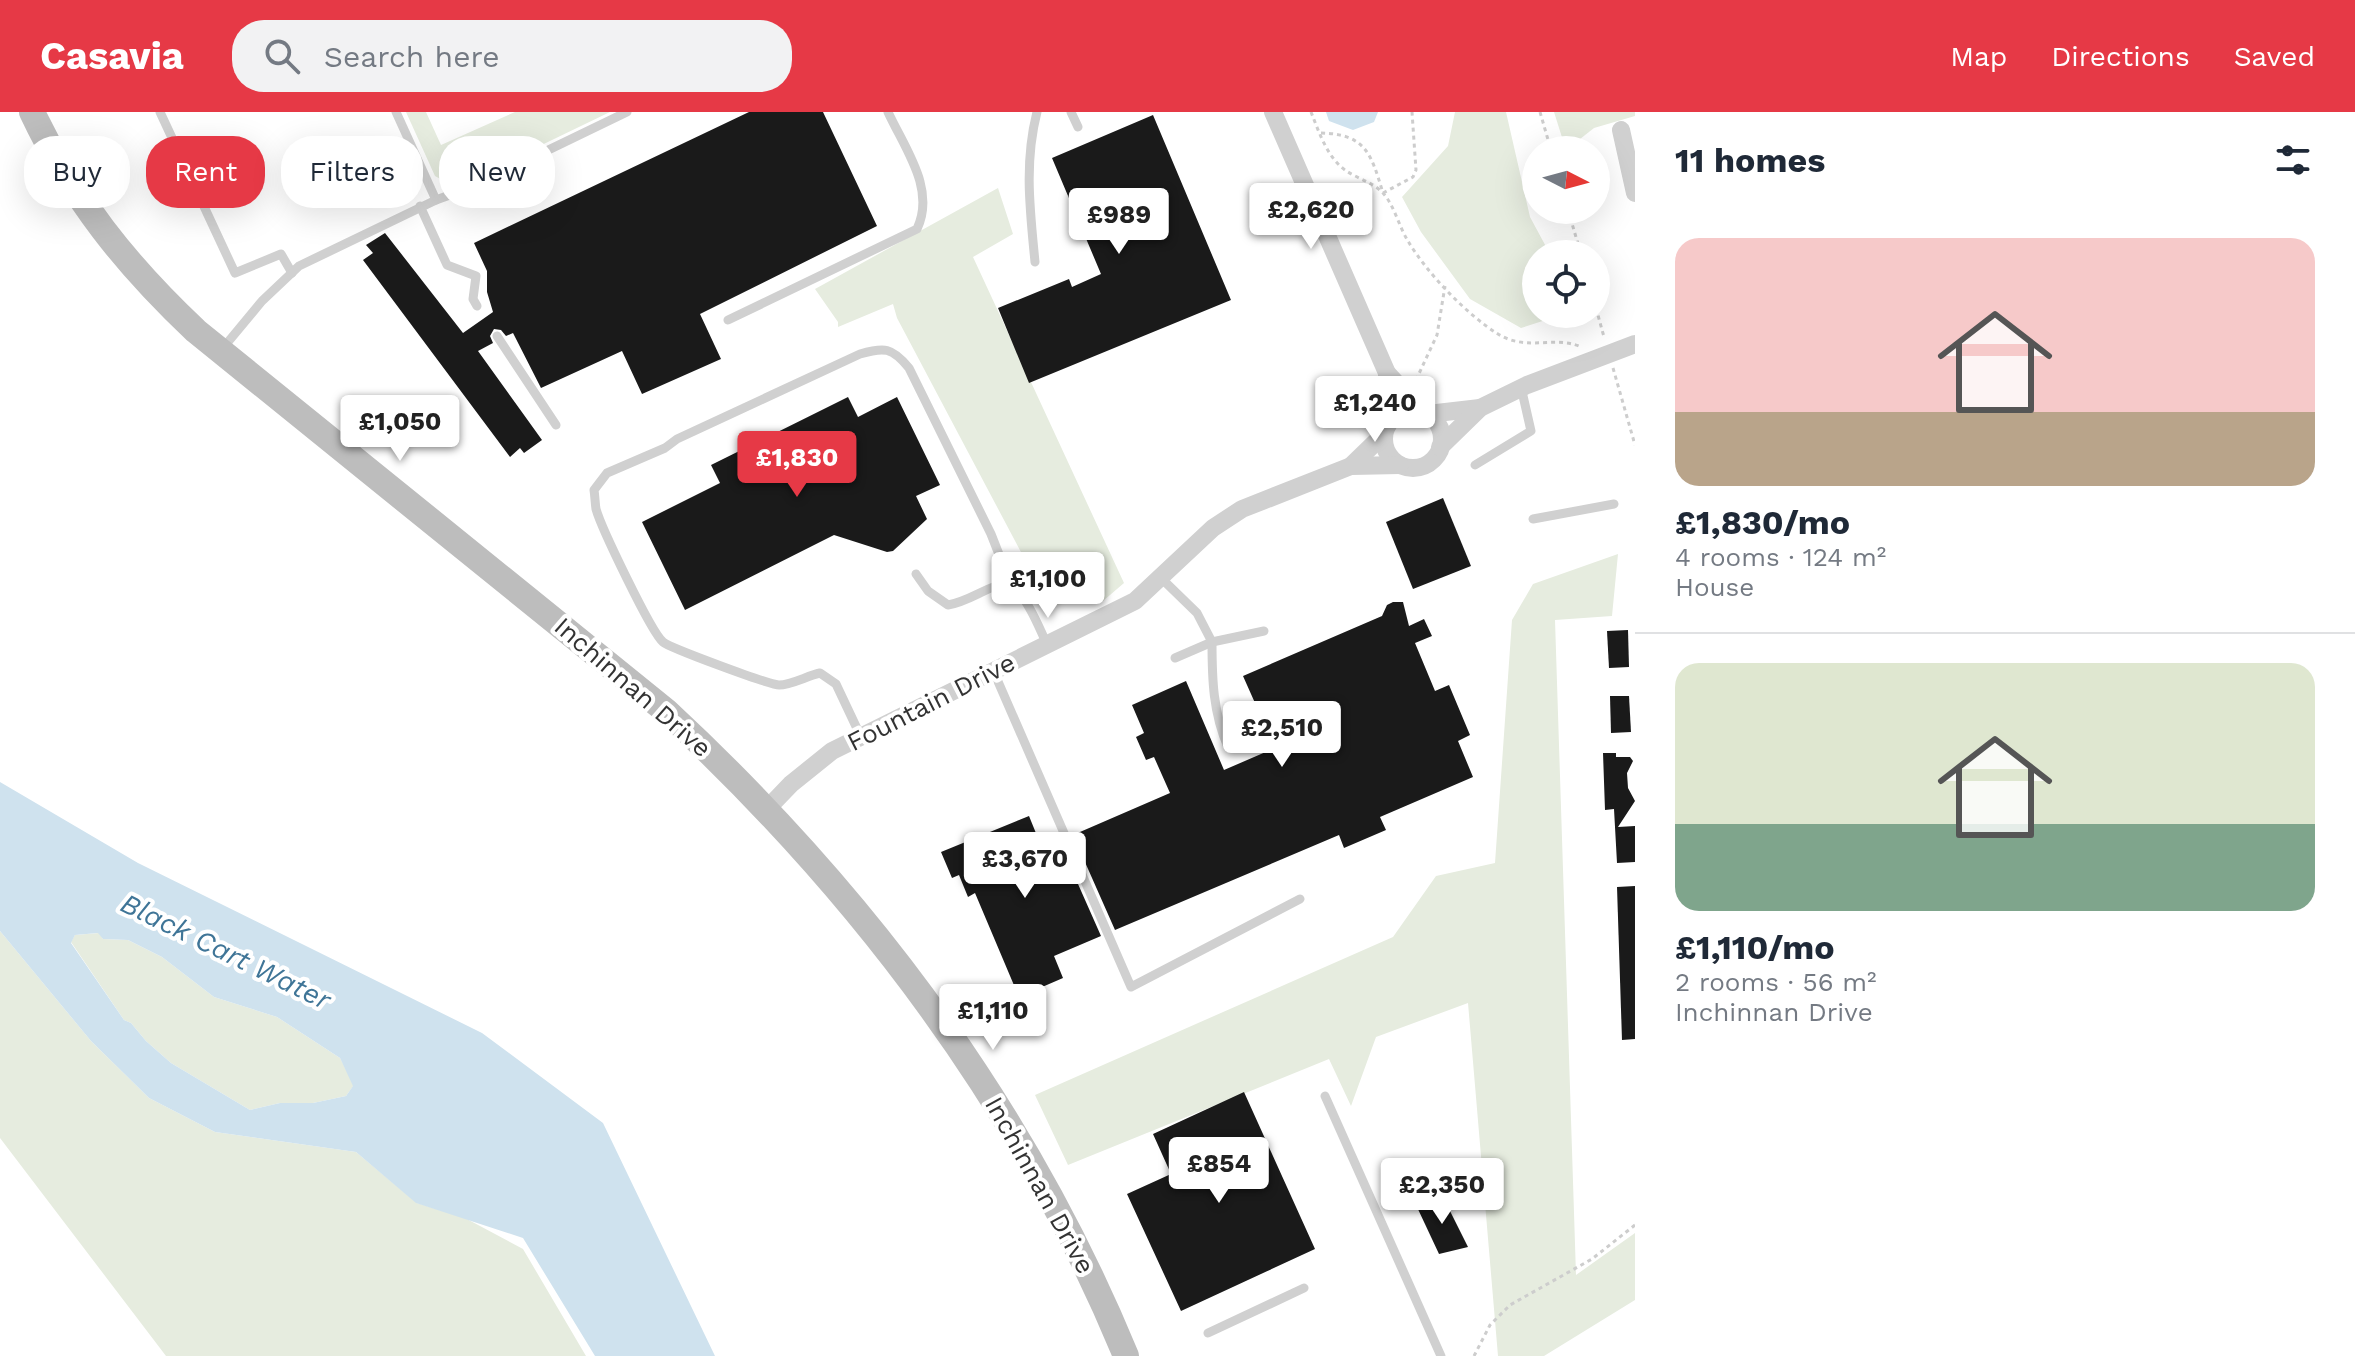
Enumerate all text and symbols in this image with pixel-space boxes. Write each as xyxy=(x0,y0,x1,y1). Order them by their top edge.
search box xyxy=(232,20,792,92)
text: Casavia xyxy=(40,34,184,78)
icon: search xyxy=(260,34,304,78)
text: Search here xyxy=(324,39,500,74)
text: Map xyxy=(1950,40,2007,73)
text: Directions xyxy=(2051,40,2190,73)
text: Saved xyxy=(2234,40,2315,73)
chip: Buy xyxy=(24,136,130,208)
chip: Rent xyxy=(146,136,265,208)
chip: Filters xyxy=(281,136,423,208)
chip: New xyxy=(439,136,555,208)
north arrow xyxy=(1522,136,1610,224)
map controls xyxy=(1522,136,1610,328)
icon: filters xyxy=(2271,138,2315,182)
text: 11 homes xyxy=(1675,140,1825,180)
pin: £2,620 xyxy=(1246,183,1376,251)
pin: £989 xyxy=(1072,188,1166,256)
text: £2,620 xyxy=(1267,194,1355,224)
text: £989 xyxy=(1087,199,1151,229)
button: locate xyxy=(1522,240,1610,328)
icon: home xyxy=(1923,290,2067,434)
pin: £1,240 xyxy=(1310,376,1440,444)
text: £1,240 xyxy=(1333,387,1417,417)
pin: £1,050 xyxy=(335,395,465,463)
text: £1,050 xyxy=(358,406,442,436)
pin: £1,830 xyxy=(732,431,862,499)
text: £1,830 xyxy=(755,442,839,472)
text: £1,830/mo xyxy=(1675,502,1850,542)
text: 4 rooms · 124 m² xyxy=(1675,542,1886,572)
pin: £1,100 xyxy=(983,552,1113,620)
text: £1,100 xyxy=(1010,563,1086,593)
text: House xyxy=(1675,572,1754,602)
street label: Inchinnan Drive xyxy=(549,611,717,763)
street label: Fountain Drive xyxy=(842,647,1020,757)
pin: £2,510 xyxy=(1217,701,1347,769)
text: £2,510 xyxy=(1241,712,1323,742)
icon: home xyxy=(1923,715,2067,859)
pin: £3,670 xyxy=(960,832,1090,900)
text: £3,670 xyxy=(982,843,1068,873)
water label: Black Cart Water xyxy=(115,886,337,1017)
text: £1,110/mo xyxy=(1675,927,1835,967)
text: 2 rooms · 56 m² xyxy=(1675,967,1877,997)
pin: £1,110 xyxy=(928,984,1058,1052)
text: £1,110 xyxy=(957,995,1029,1025)
text: Inchinnan Drive xyxy=(1675,997,1873,1027)
street label: Inchinnan Drive xyxy=(979,1091,1101,1279)
pin: £854 xyxy=(1172,1137,1266,1205)
text: £854 xyxy=(1187,1148,1251,1178)
pin: £2,350 xyxy=(1377,1158,1507,1226)
text: £2,350 xyxy=(1399,1169,1485,1199)

